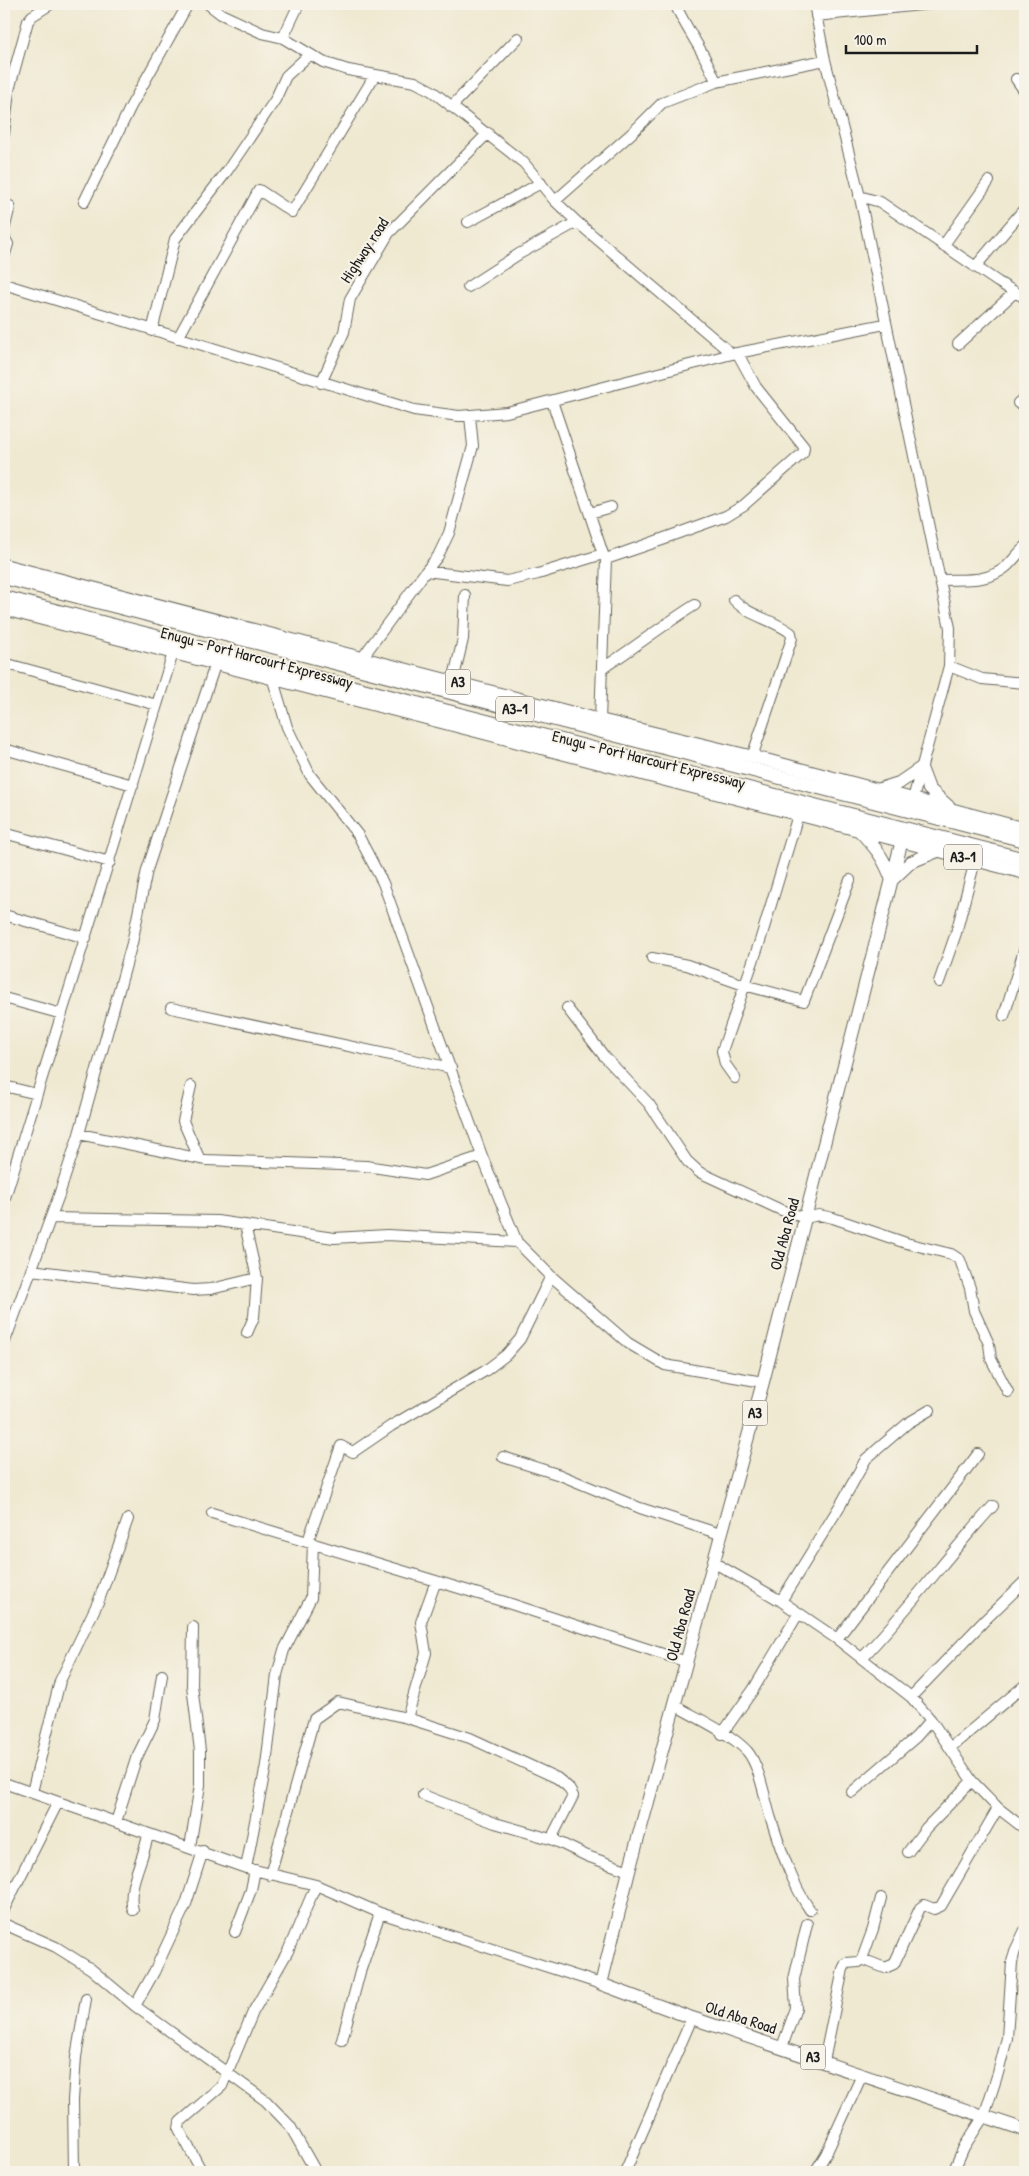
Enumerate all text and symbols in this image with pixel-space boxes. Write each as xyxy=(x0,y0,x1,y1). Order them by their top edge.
scale bar xyxy=(846,22,978,54)
text: 100 m xyxy=(854,29,887,50)
street label: Highway road xyxy=(335,213,393,287)
street label: Enugu - Port Harcourt Expressway xyxy=(158,621,356,693)
road number: A3 xyxy=(446,670,470,694)
road number: A3-1 xyxy=(496,696,534,722)
street label: Enugu - Port Harcourt Expressway xyxy=(550,724,748,794)
road number: A3-1 xyxy=(944,844,982,870)
street label: Old Aba Road xyxy=(764,1196,804,1272)
road number: A3 xyxy=(742,1400,768,1426)
street label: Old Aba Road xyxy=(660,1587,700,1663)
street label: Old Aba Road xyxy=(703,1995,779,2039)
road number: A3 xyxy=(800,2044,826,2070)

